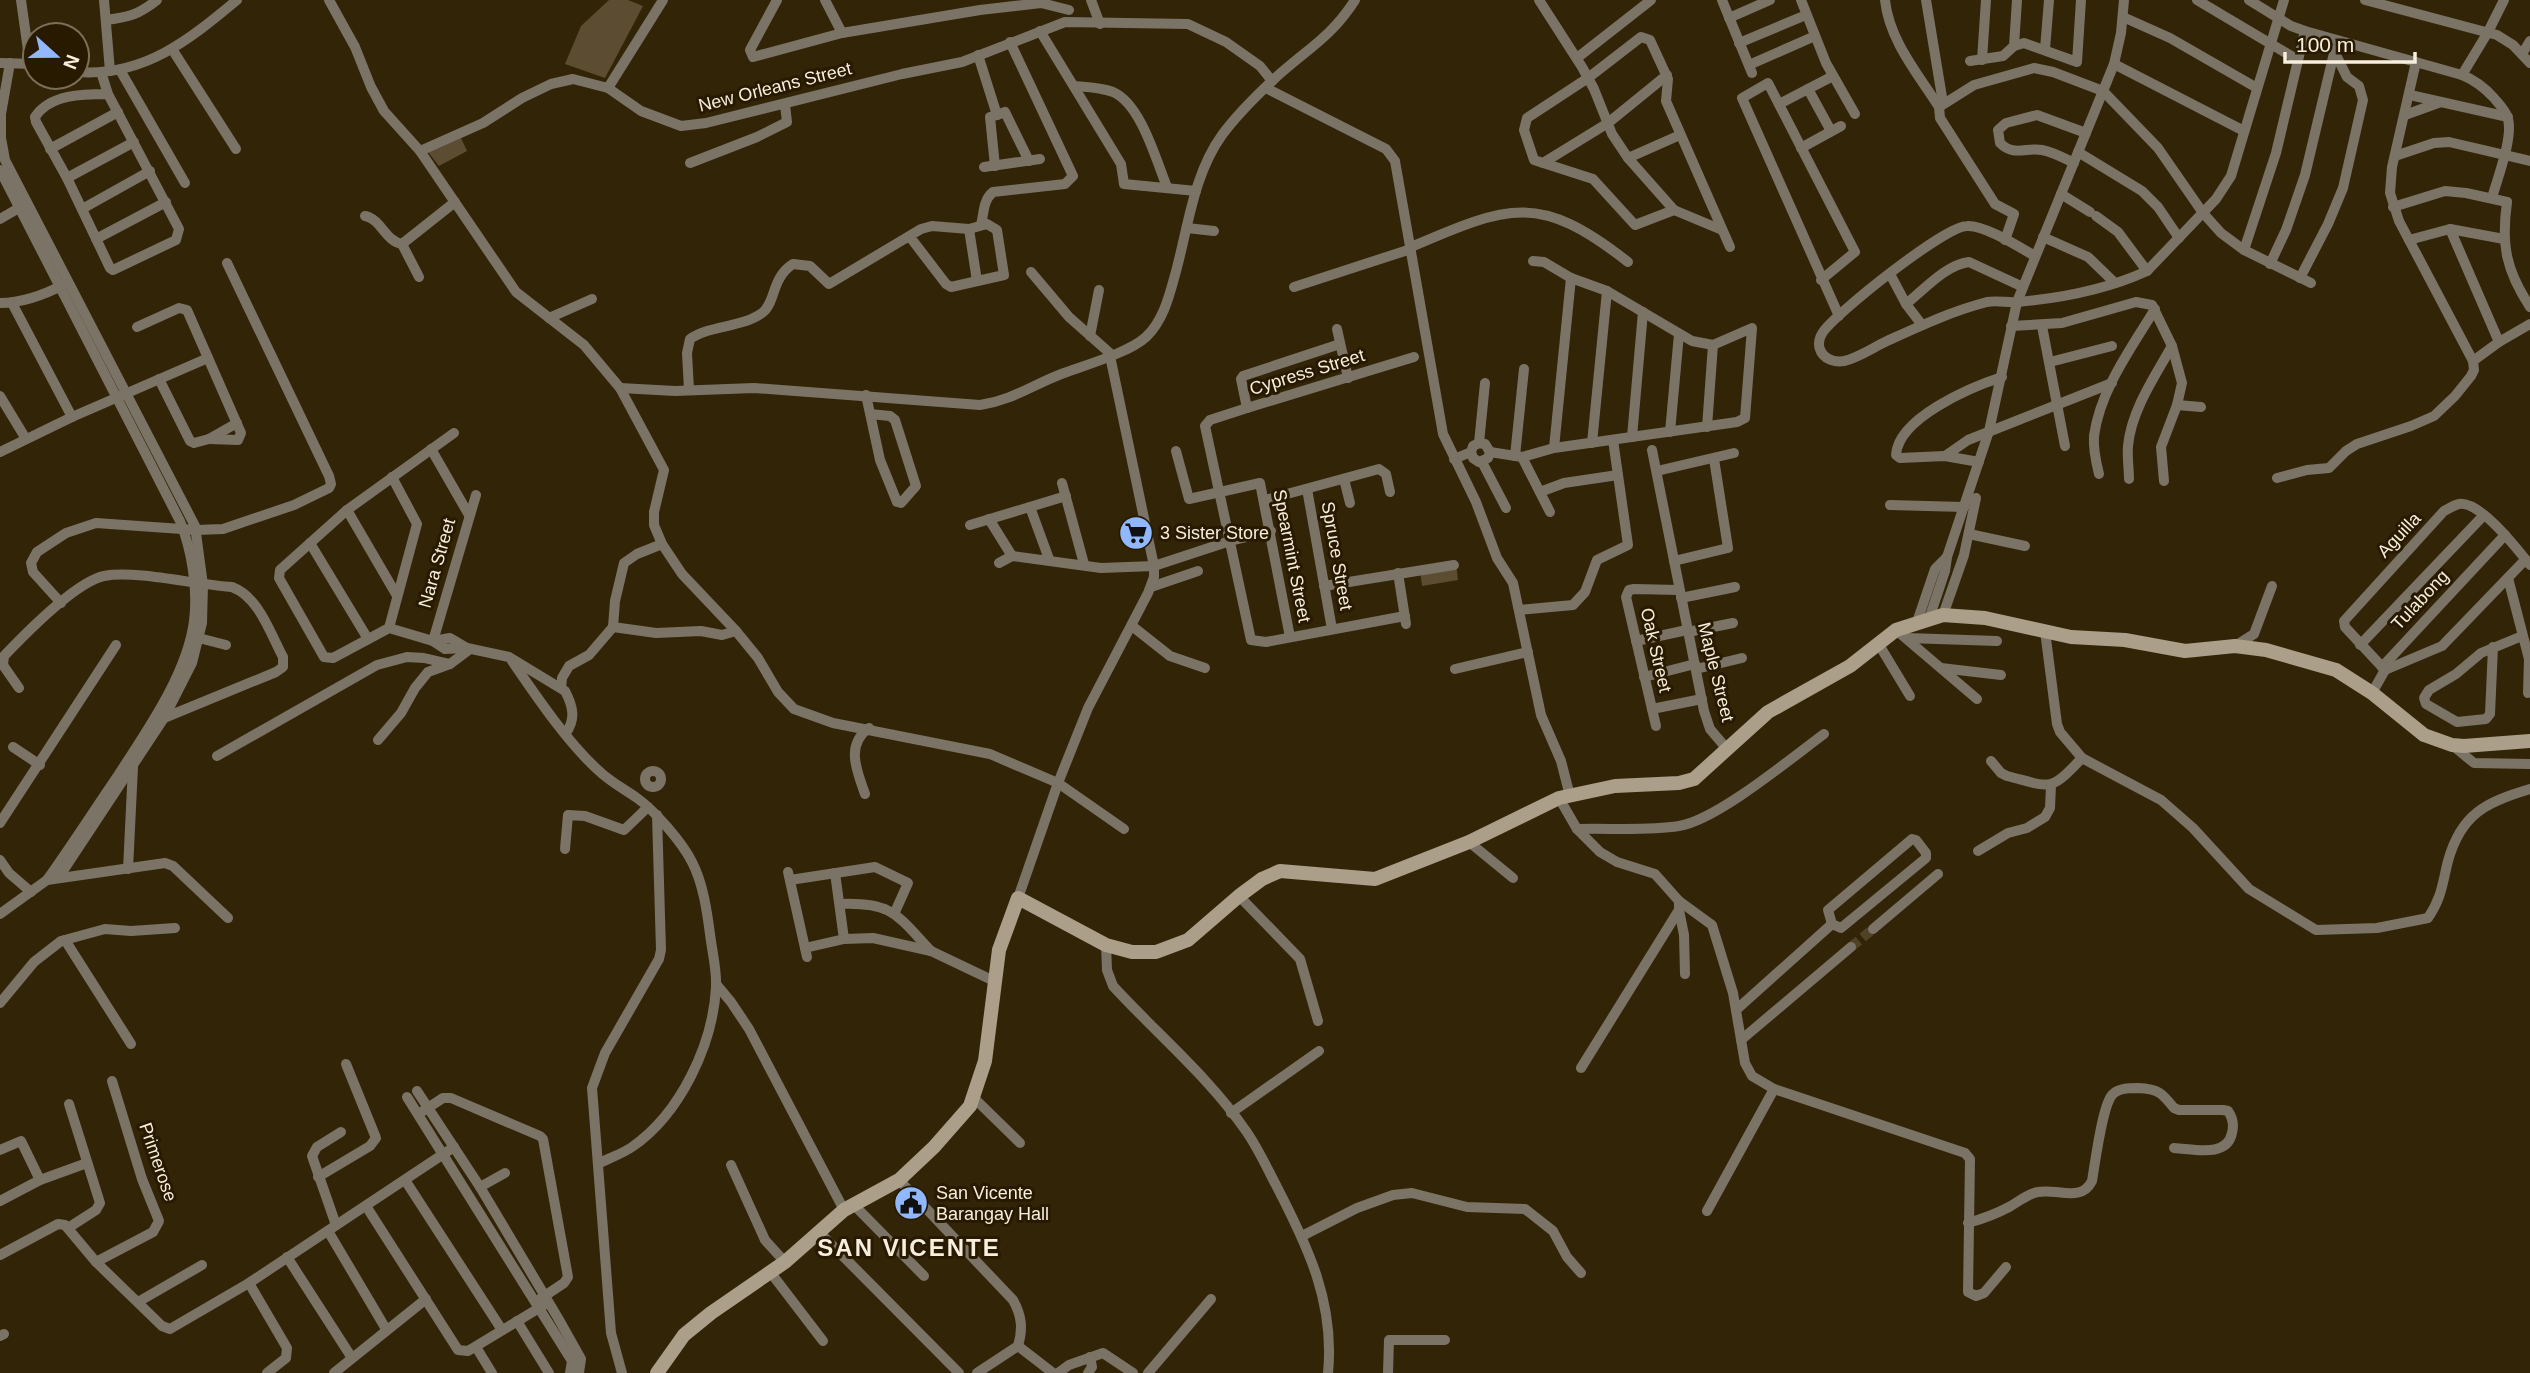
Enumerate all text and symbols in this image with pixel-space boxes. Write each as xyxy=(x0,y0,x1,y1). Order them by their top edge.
north arrow xyxy=(21,21,91,91)
scale bar xyxy=(2285,21,2414,65)
text: 100 m xyxy=(2296,33,2354,56)
text: N xyxy=(59,52,84,72)
street label: New Orleans Street xyxy=(696,58,854,116)
street label: Cypress Street xyxy=(1247,345,1367,399)
street label: Spearmint Street xyxy=(1269,488,1315,624)
street label: Spruce Street xyxy=(1318,500,1356,612)
street label: Aguilla xyxy=(2373,508,2425,562)
supermarket icon: 3 Sister Store xyxy=(1117,514,1155,552)
street label: Nara Street xyxy=(415,516,459,610)
place label: 3 Sister Store xyxy=(1160,523,1269,543)
street label: Tulabong xyxy=(2387,566,2453,634)
street label: Oak Street xyxy=(1637,606,1675,694)
street label: Maple Street xyxy=(1694,620,1738,724)
street label: Primerose xyxy=(135,1120,181,1204)
place label: San Vicente Barangay Hall xyxy=(936,1183,1049,1224)
public building icon: San Vicente Barangay Hall xyxy=(892,1184,930,1222)
district label: SAN VICENTE xyxy=(817,1234,1001,1261)

